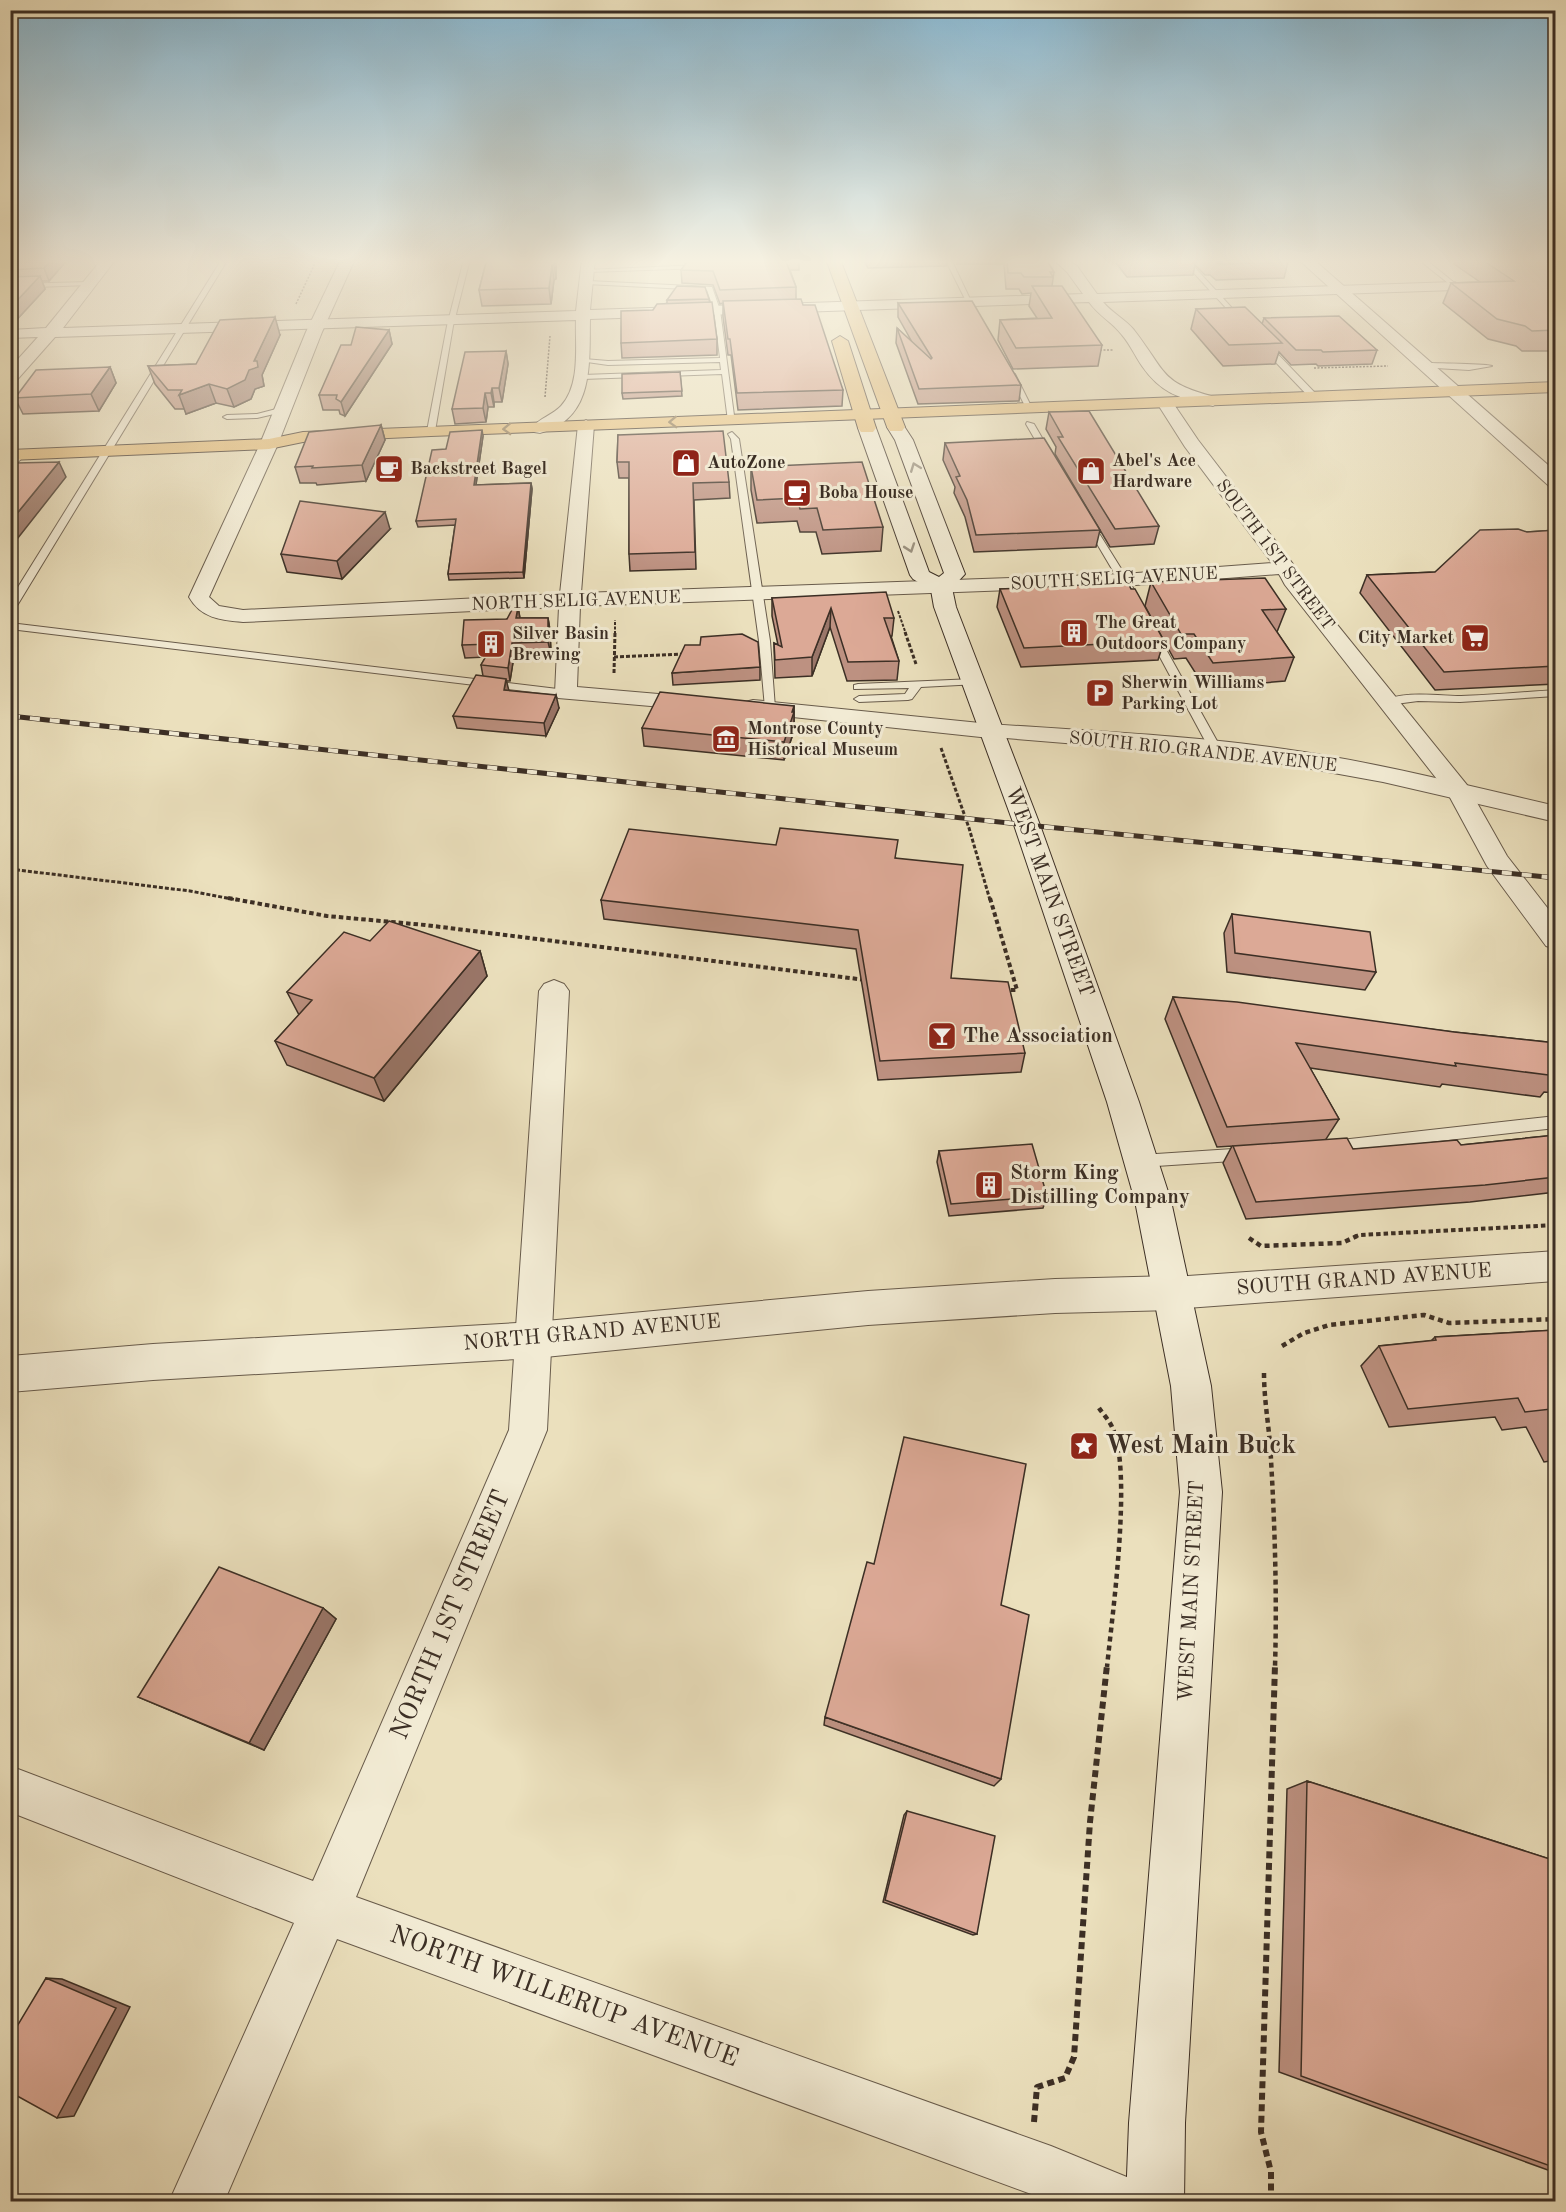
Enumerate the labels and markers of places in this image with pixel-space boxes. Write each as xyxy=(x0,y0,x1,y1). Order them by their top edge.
shop icon: AutoZone xyxy=(670,447,702,479)
place label: Abel's Ace Hardware xyxy=(1112,452,1196,491)
cafe icon: Backstreet Bagel xyxy=(373,453,405,485)
place label: AutoZone xyxy=(707,454,785,472)
shop icon: Abel's Ace Hardware xyxy=(1075,455,1107,487)
place label: Backstreet Bagel xyxy=(410,460,548,478)
cafe icon: Boba House xyxy=(781,477,813,509)
place label: Boba House xyxy=(818,484,914,502)
place label: The Great Outdoors Company xyxy=(1095,614,1246,653)
building icon: The Great Outdoors Company xyxy=(1058,617,1090,649)
supermarket icon: City Market xyxy=(1459,622,1491,654)
place label: Silver Basin Brewing xyxy=(512,625,609,664)
building icon: Silver Basin Brewing xyxy=(475,628,507,660)
place label: City Market xyxy=(1358,629,1454,647)
place label: Sherwin Williams Parking Lot xyxy=(1121,674,1264,713)
parking icon: Sherwin Williams Parking Lot xyxy=(1084,677,1116,709)
place label: Montrose County Historical Museum xyxy=(747,720,898,759)
museum icon: Montrose County Historical Museum xyxy=(710,723,742,755)
bar icon: The Association xyxy=(926,1020,958,1052)
place label: The Association xyxy=(963,1026,1113,1047)
place label: Storm King Distilling Company xyxy=(1010,1163,1190,1208)
building icon: Storm King Distilling Company xyxy=(973,1169,1005,1201)
place icon: West Main Buck xyxy=(1068,1430,1100,1462)
place label: West Main Buck xyxy=(1105,1433,1296,1459)

